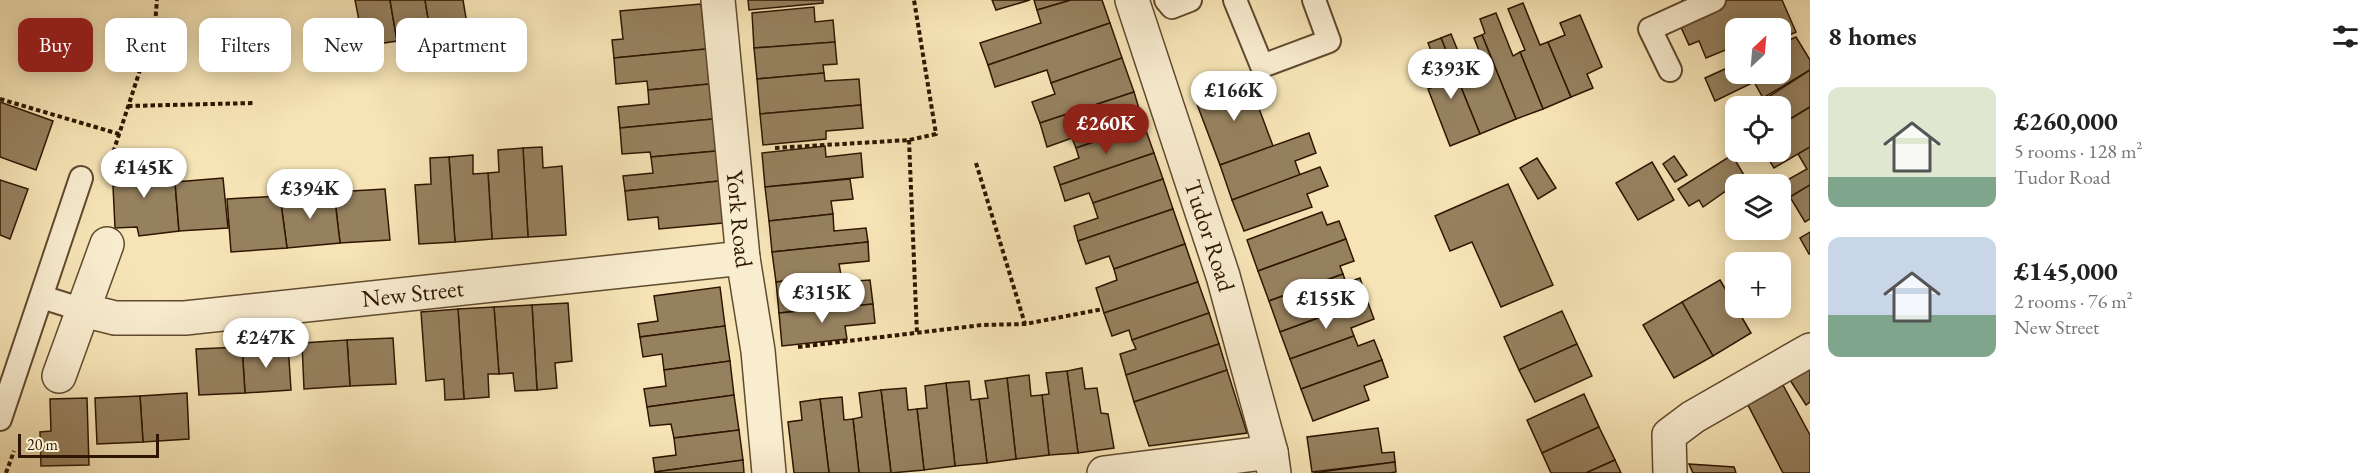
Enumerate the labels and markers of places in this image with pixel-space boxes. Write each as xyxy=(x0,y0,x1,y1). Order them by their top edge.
pin: £393K xyxy=(1409,49,1493,100)
pin: £166K xyxy=(1192,71,1276,122)
pin: £260K xyxy=(1064,104,1148,155)
pin: £145K xyxy=(102,148,186,199)
pin: £394K xyxy=(268,169,352,220)
pin: £315K xyxy=(780,273,864,324)
pin: £155K xyxy=(1284,279,1368,330)
pin: £247K xyxy=(224,318,308,369)

